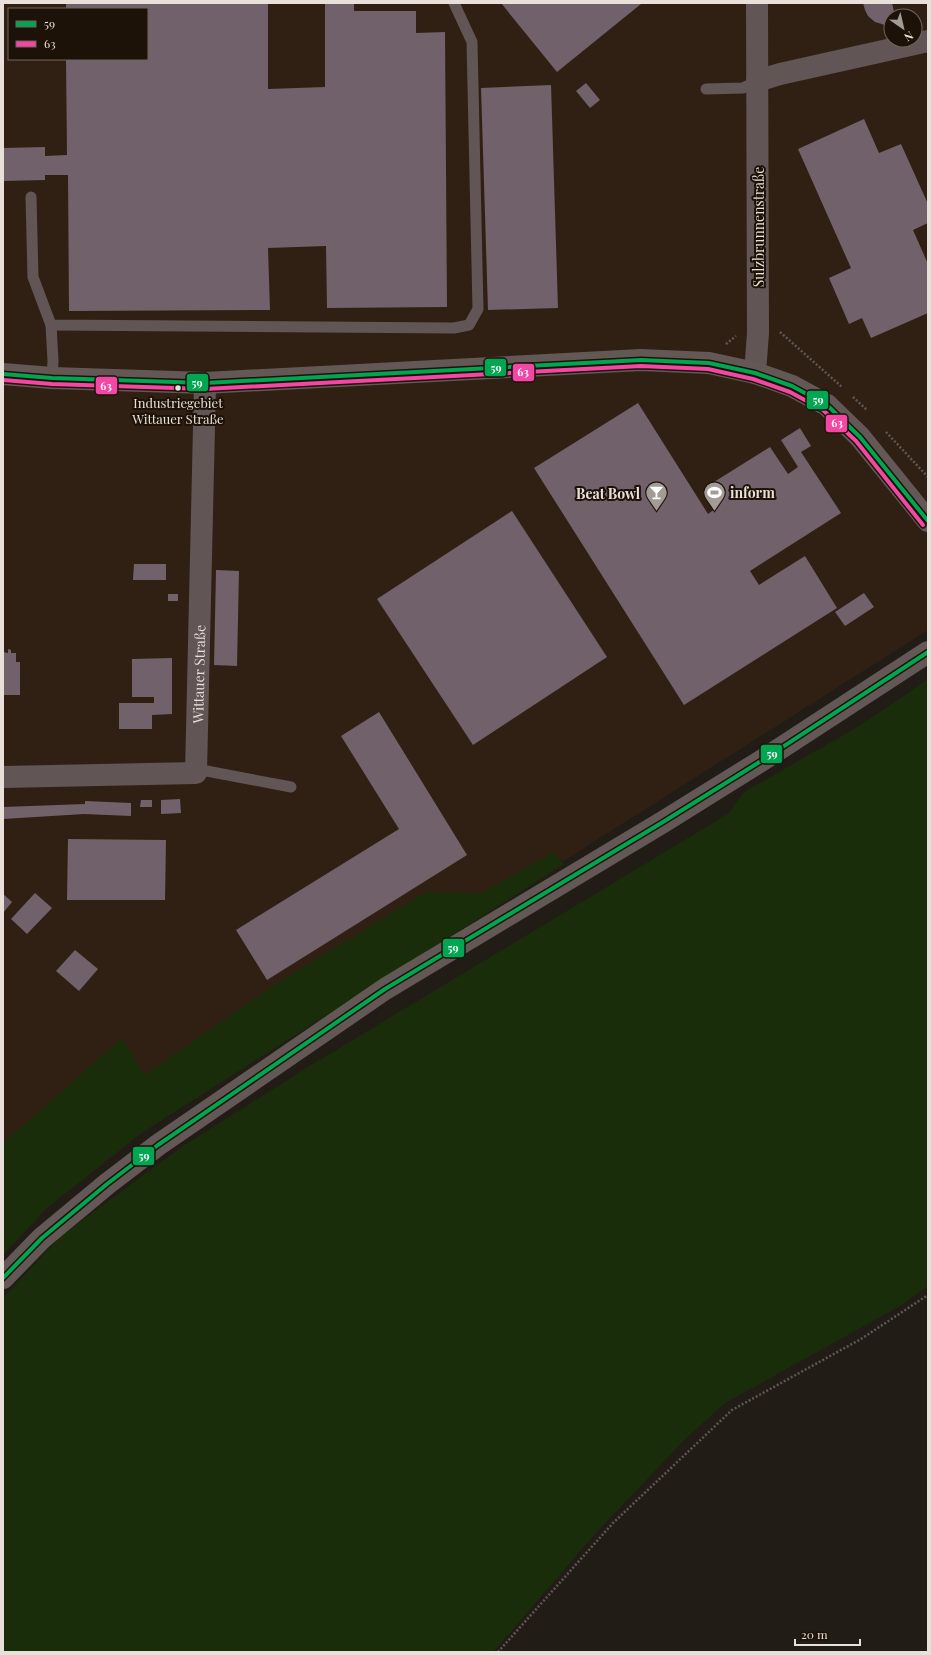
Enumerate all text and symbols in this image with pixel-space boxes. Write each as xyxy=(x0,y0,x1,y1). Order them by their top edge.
legend xyxy=(8,8,148,60)
north arrow xyxy=(883,8,923,48)
text: 59 xyxy=(44,15,55,31)
text: N xyxy=(901,28,916,45)
text: 63 xyxy=(44,35,56,51)
street label: Sulzbrunnenstraße xyxy=(749,167,768,287)
line badge: 59 xyxy=(484,358,507,377)
text: 59 xyxy=(490,360,502,375)
line badge: 63 xyxy=(512,363,535,382)
text: 63 xyxy=(517,364,529,379)
line badge: 59 xyxy=(186,373,209,392)
text: 59 xyxy=(191,375,203,390)
line badge: 63 xyxy=(95,376,118,395)
text: 63 xyxy=(100,378,112,393)
marker: Industriegebiet Wittauer Straße xyxy=(173,383,183,393)
line badge: 59 xyxy=(806,390,829,410)
text: 59 xyxy=(812,392,824,407)
place label: Industriegebiet Wittauer Straße xyxy=(131,394,224,427)
line badge: 63 xyxy=(825,414,848,433)
text: 63 xyxy=(831,415,843,430)
sports icon: inform xyxy=(702,479,728,512)
bar icon: Beat Bowl xyxy=(643,480,669,513)
place label: inform xyxy=(730,483,775,502)
place label: Beat Bowl xyxy=(576,484,641,503)
street label: Wittauer Straße xyxy=(188,625,209,725)
line badge: 59 xyxy=(760,744,783,764)
text: 59 xyxy=(766,746,778,761)
line badge: 59 xyxy=(442,938,465,958)
text: 59 xyxy=(447,940,459,955)
line badge: 59 xyxy=(132,1146,155,1166)
text: 59 xyxy=(138,1148,150,1163)
scale bar xyxy=(795,1621,860,1647)
text: 20 m xyxy=(801,1626,828,1642)

